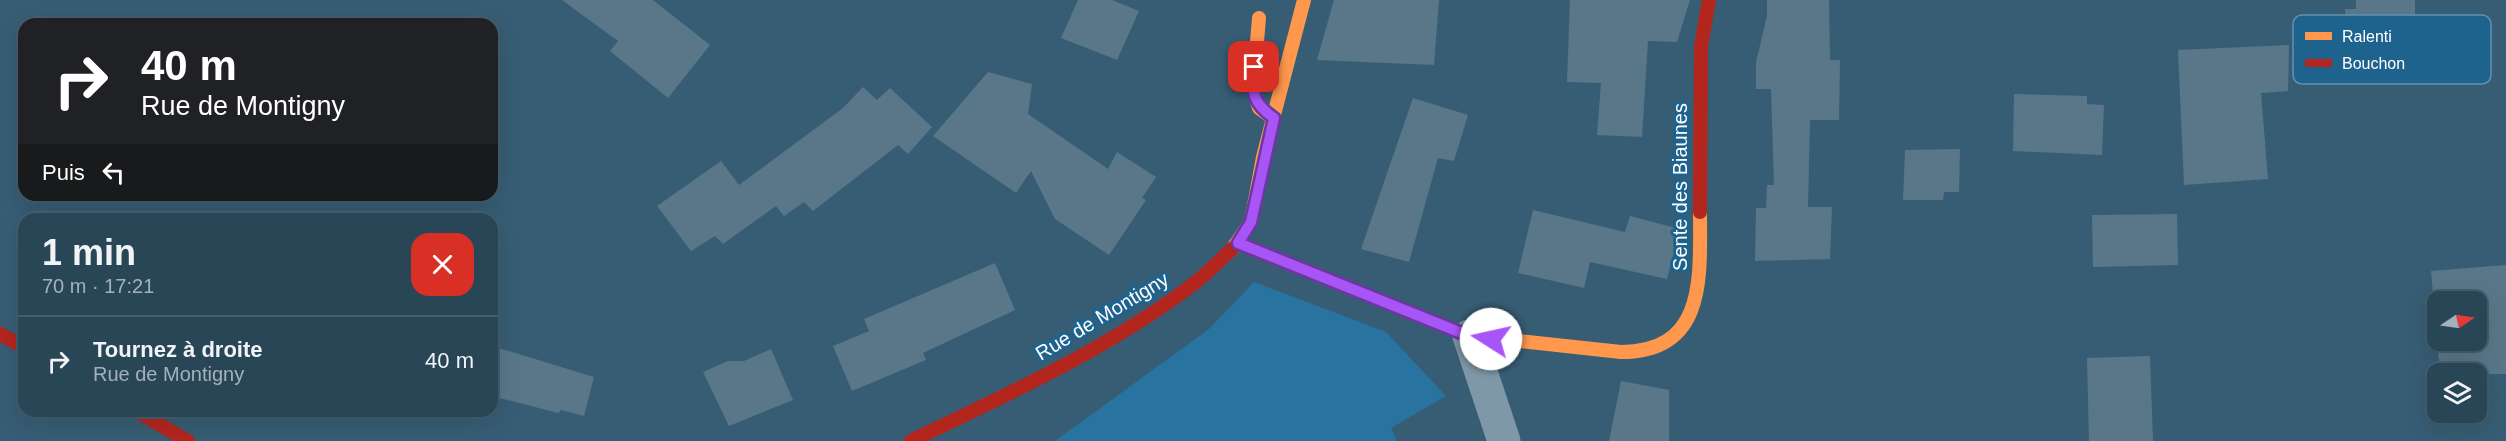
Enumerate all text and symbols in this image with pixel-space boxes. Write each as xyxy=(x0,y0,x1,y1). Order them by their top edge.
legend xyxy=(2293,15,2491,84)
text: Ralenti xyxy=(2342,28,2392,45)
pin xyxy=(1228,41,1279,92)
icon: right xyxy=(42,42,120,120)
text: 40 m xyxy=(141,42,237,89)
icon: arrive xyxy=(1237,50,1270,83)
text: Bouchon xyxy=(2342,55,2405,72)
text: Rue de Montigny xyxy=(141,91,345,121)
street label: Sente des Biaunes xyxy=(1669,103,1691,271)
icon: left xyxy=(97,156,130,189)
text: Puis xyxy=(42,160,85,185)
text: 1 min xyxy=(42,232,136,273)
button: close xyxy=(411,233,474,296)
street label: Rue de Montigny xyxy=(1032,268,1172,364)
text: 70 m · 17:21 xyxy=(42,275,154,297)
north arrow xyxy=(2427,291,2487,351)
map controls xyxy=(2427,291,2487,423)
position arrow xyxy=(1459,307,1523,371)
text: Tournez à droite xyxy=(93,337,263,362)
icon: right xyxy=(42,345,75,378)
text: 40 m xyxy=(425,348,474,373)
text: Rue de Montigny xyxy=(93,363,244,385)
button: layers xyxy=(2427,363,2487,423)

